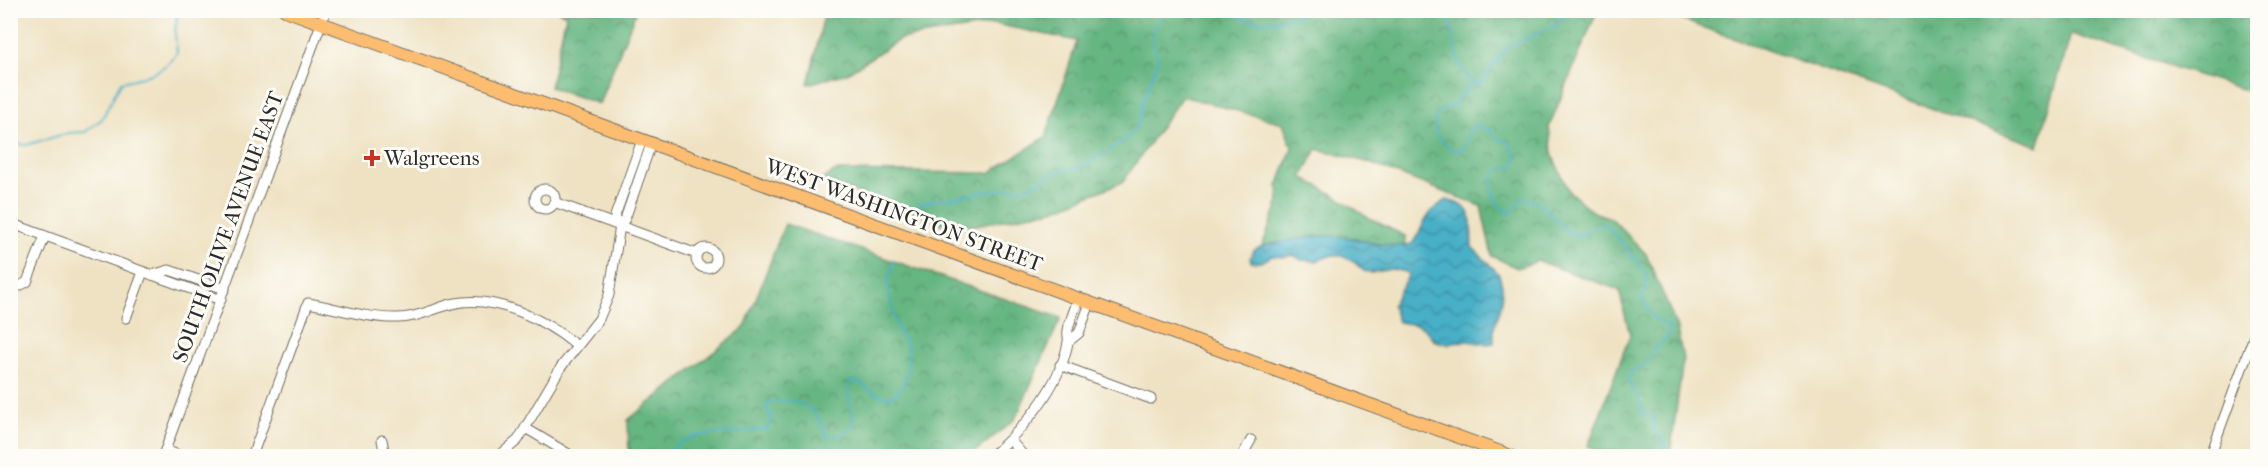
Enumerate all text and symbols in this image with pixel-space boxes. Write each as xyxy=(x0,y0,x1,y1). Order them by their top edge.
street label: SOUTH OLIVE AVENUE EAST xyxy=(168,87,289,366)
place label: Walgreens xyxy=(383,146,480,170)
marker: Walgreens xyxy=(365,151,379,165)
street label: WEST WASHINGTON STREET xyxy=(761,153,1047,277)

